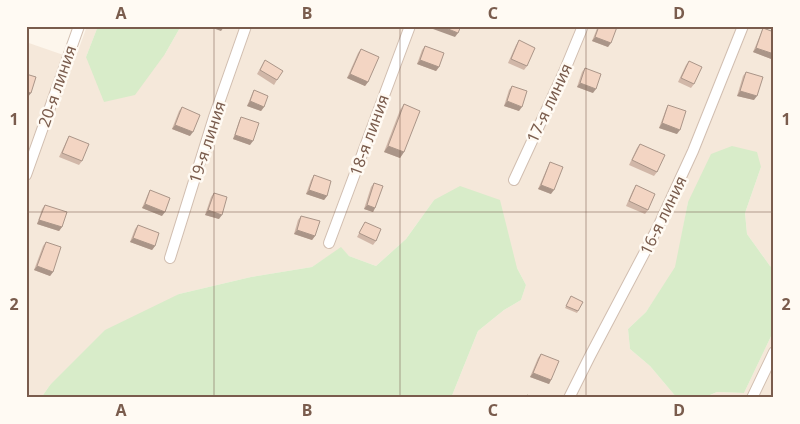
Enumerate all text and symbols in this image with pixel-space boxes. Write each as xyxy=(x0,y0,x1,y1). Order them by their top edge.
text: A xyxy=(115,2,127,24)
text: B xyxy=(302,2,312,24)
text: C xyxy=(488,2,498,24)
text: D xyxy=(673,2,685,24)
street label: 20-я линия xyxy=(33,42,81,130)
street label: 17-я линия xyxy=(521,60,577,146)
street label: 18-я линия xyxy=(344,91,394,179)
street label: 19-я линия xyxy=(183,98,231,186)
text: 1 xyxy=(9,108,19,130)
text: 1 xyxy=(781,108,791,130)
street label: 16-я линия xyxy=(634,172,692,258)
text: 2 xyxy=(9,293,19,315)
text: 2 xyxy=(781,293,791,315)
text: A xyxy=(115,399,127,421)
text: B xyxy=(302,399,312,421)
text: C xyxy=(488,399,498,421)
text: D xyxy=(673,399,685,421)

